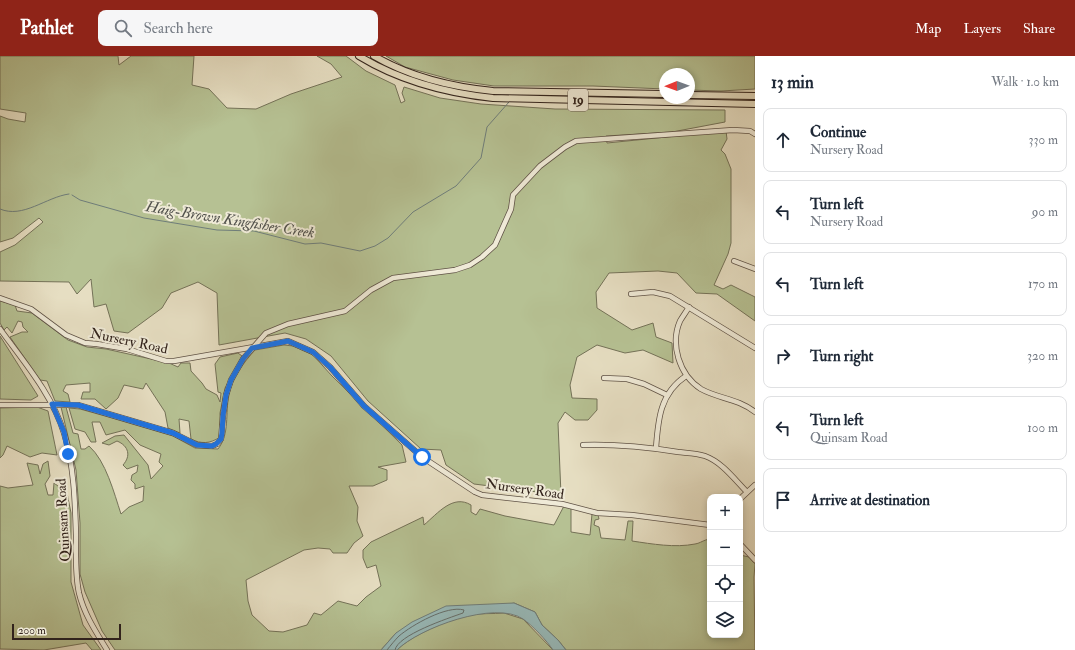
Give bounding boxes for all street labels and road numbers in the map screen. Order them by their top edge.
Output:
road number: 19 [568,89,588,111]
street label: Nursery Road [88,324,169,359]
street label: Nursery Road [485,475,565,504]
street label: Quinsam Road [52,478,74,562]

